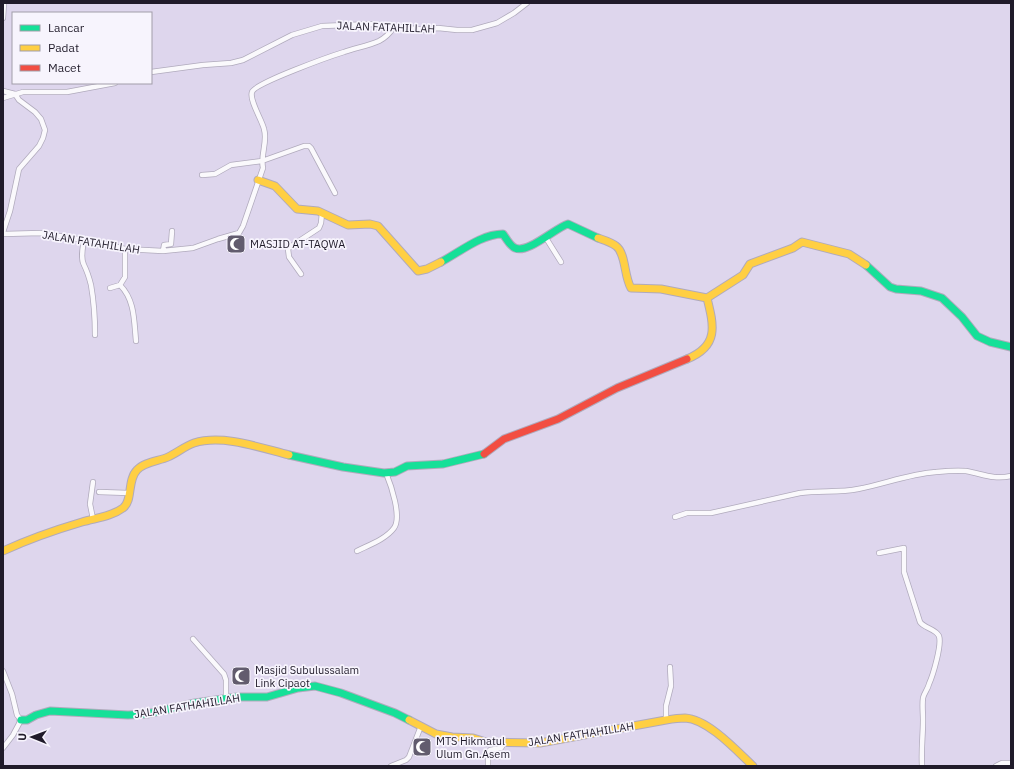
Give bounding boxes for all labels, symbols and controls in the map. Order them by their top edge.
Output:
legend [12,12,152,84]
street label: JALAN FATAHILLAH [336,18,436,36]
text: Lancar [48,20,85,35]
text: Padat [48,40,79,55]
text: Macet [48,60,81,75]
street label: JALAN FATAHILLAH [41,227,141,257]
mosque icon: MASJID AT-TAQWA [225,233,247,255]
place label: MASJID AT-TAQWA [250,237,345,251]
place label: Masjid Subulussalam Link Cipaot [255,663,359,690]
mosque icon: Masjid Subulussalam Link Cipaot [230,665,252,687]
street label: JALAN FATHAHILLAH [133,691,241,721]
north arrow [12,717,52,757]
street label: JALAN FATHAHILLAH [527,719,635,749]
text: U [15,733,29,741]
place label: MTS Hikmatul Ulum Gn.Asem [436,734,510,761]
mosque icon: MTS Hikmatul Ulum Gn.Asem [411,736,433,758]

